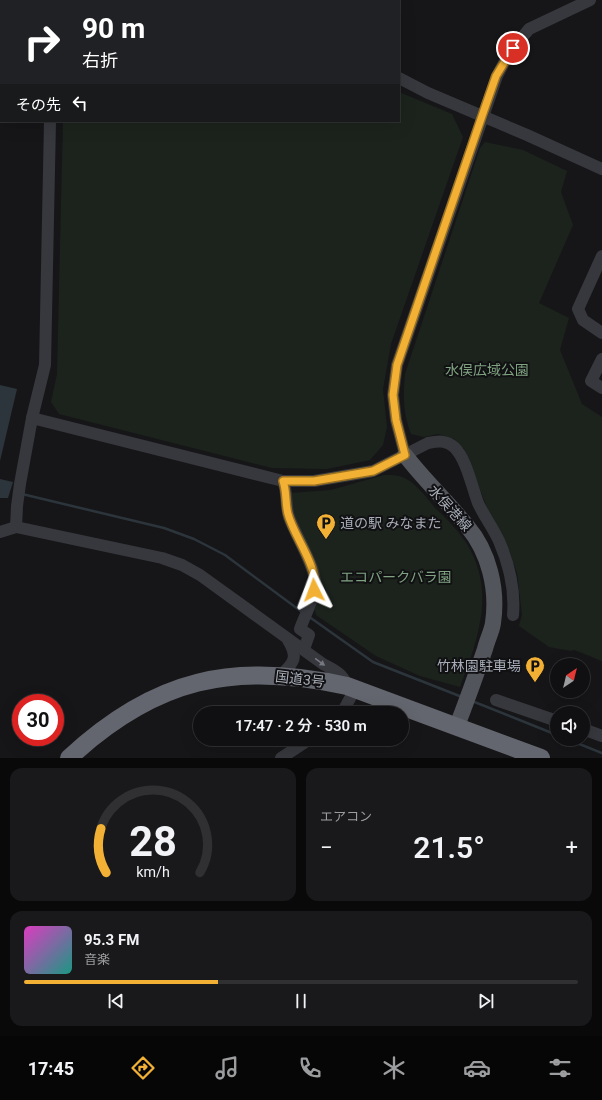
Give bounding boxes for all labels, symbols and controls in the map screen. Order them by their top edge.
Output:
text: 90 m [82,12,145,45]
icon: right [16,16,68,68]
pin [496,31,530,65]
icon: arrive [502,37,524,59]
text: 右折 [82,50,118,71]
icon: left [69,92,91,114]
text: その先 [16,96,61,114]
park label: 水俣広域公園 [445,362,529,378]
street label: 水俣港線 [425,482,475,534]
parking icon: 道の駅 みなまた [315,512,337,540]
place label: 道の駅 みなまた [340,515,441,531]
position arrow [293,569,335,611]
park label: エコパークバラ園 [340,569,452,585]
parking icon: 竹林園駐車場 [524,655,546,683]
one-way arrow [315,658,325,666]
place label: 竹林園駐車場 [437,658,521,674]
north arrow [550,658,590,698]
map controls [550,658,590,746]
street label: 国道3号 [274,668,326,690]
speed limit sign: 30 [12,694,64,746]
button: sound [550,706,590,746]
text: 17:47 · 2 分 · 530 m [235,717,367,735]
text: エアコン [320,809,372,824]
text: 28 [129,816,177,865]
text: 21.5° [413,830,485,865]
text: − [320,835,333,860]
text: + [566,835,578,860]
text: km/h [136,863,170,879]
text: 95.3 FM [84,931,139,949]
text: 音楽 [84,952,110,967]
icon: previous [105,990,127,1012]
icon: pause [290,990,312,1012]
icon: next [475,990,497,1012]
icon: directions [129,1054,157,1082]
icon: music [213,1054,241,1082]
icon: phone [296,1054,324,1082]
icon: climate [380,1054,408,1082]
icon: car [463,1054,491,1082]
icon: filters [546,1054,574,1082]
text: 17:45 [28,1058,74,1079]

